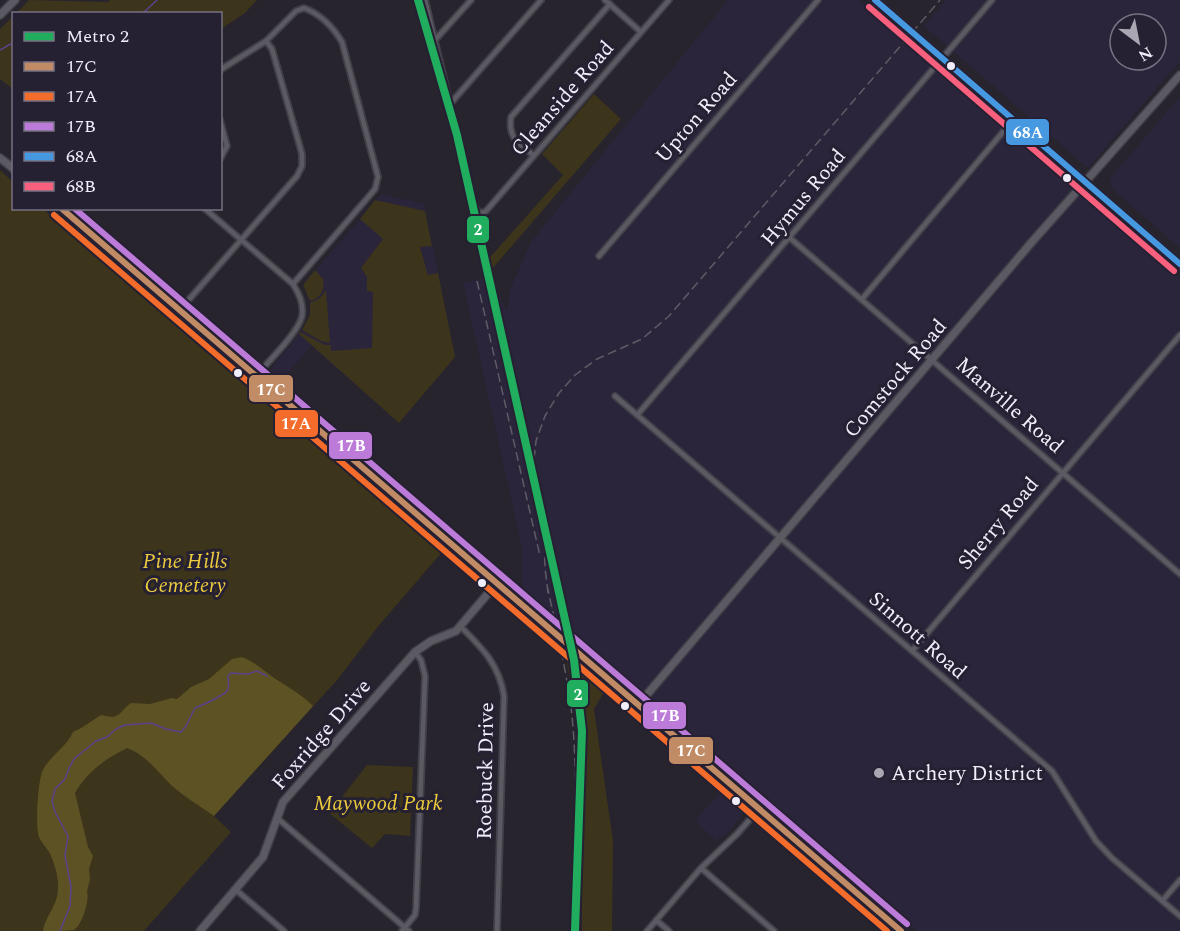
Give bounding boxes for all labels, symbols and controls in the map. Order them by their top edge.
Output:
legend [12,12,222,210]
north arrow [1108,12,1168,72]
text: Metro 2 [66,23,129,50]
street label: Cleanside Road [503,34,622,164]
text: N [1134,40,1157,68]
text: 17C [66,53,97,80]
unlabelled marker [945,60,957,72]
street label: Upton Road [648,65,746,170]
text: 17A [66,83,98,110]
text: 17B [66,113,96,140]
line badge: 68A [1005,118,1050,146]
text: 68A [1013,121,1044,145]
street label: Hymus Road [753,142,854,253]
text: 68A [66,143,98,170]
unlabelled marker [1061,172,1073,184]
text: 68B [66,173,96,200]
line badge: 2 [466,215,490,244]
text: 2 [474,218,483,242]
street label: Comstock Road [836,312,955,445]
street label: Manville Road [948,350,1070,462]
unlabelled marker [232,367,244,379]
line badge: 17C [248,374,294,403]
text: 17C [256,378,286,402]
line badge: 17A [274,409,319,438]
text: 17A [281,412,312,436]
line badge: 17B [328,431,373,460]
text: 17B [336,434,366,458]
street label: Sherry Road [950,470,1047,577]
park label: Pine Hills Cemetery [143,546,228,602]
unlabelled marker [476,577,488,589]
street label: Sinnott Road [861,584,973,688]
street label: Foxridge Drive [264,672,379,797]
line badge: 2 [566,679,589,708]
text: 2 [574,683,583,707]
unlabelled marker [619,700,631,712]
line badge: 17B [642,701,687,730]
street label: Roebuck Drive [469,702,503,840]
text: 17B [650,704,680,728]
line badge: 17C [668,736,714,765]
text: 17C [676,739,706,763]
place label: Archery District [891,758,1043,790]
marker: Archery District [872,766,886,780]
park label: Maywood Park [313,788,443,820]
unlabelled marker [730,795,742,807]

